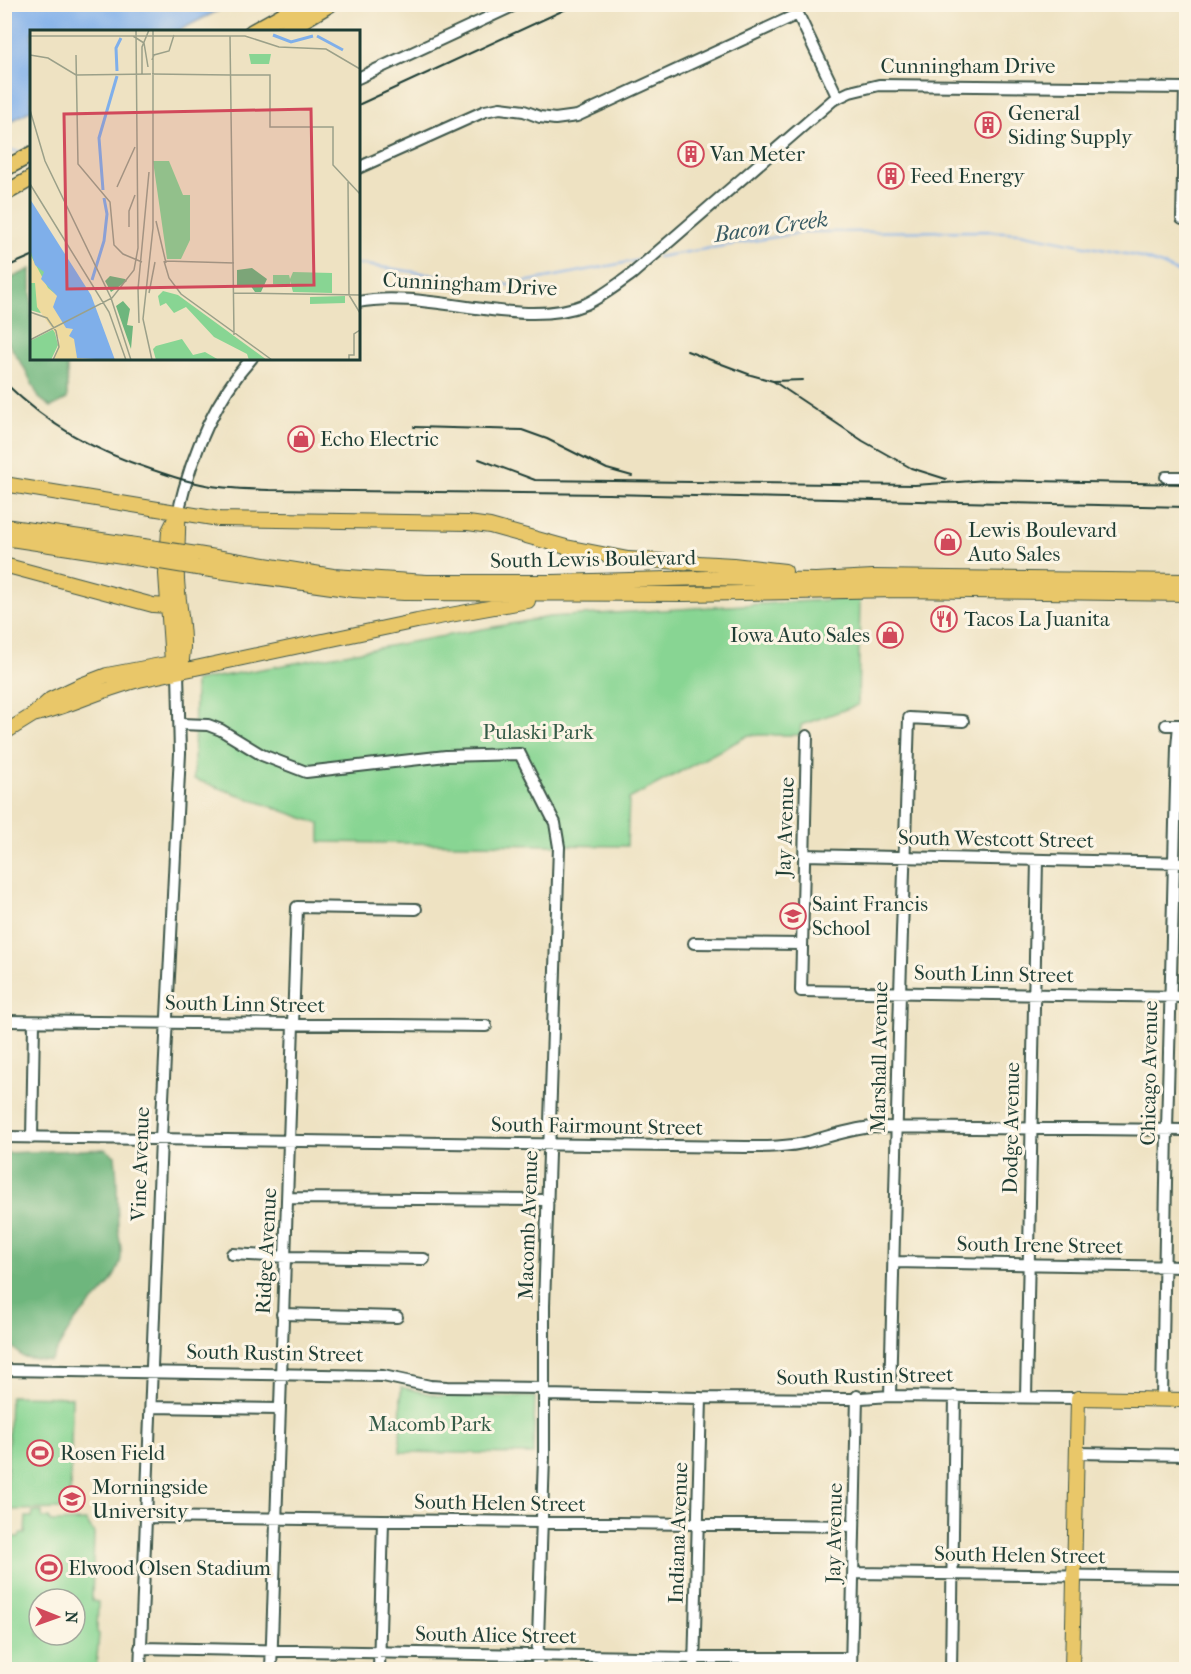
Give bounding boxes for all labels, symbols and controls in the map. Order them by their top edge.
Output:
inset map [30,30,360,360]
street label: Cunningham Drive [881,54,1055,78]
place label: General Siding Supply [1008,101,1133,149]
building icon: General Siding Supply [973,110,1003,140]
building icon: Van Meter [676,139,706,169]
place label: Van Meter [709,142,805,166]
building icon: Feed Energy [876,161,906,191]
place label: Feed Energy [910,164,1025,188]
water label: Bacon Creek [711,206,830,248]
street label: Cunningham Drive [382,267,558,301]
shop icon: Echo Electric [286,424,316,454]
place label: Echo Electric [320,427,439,451]
place label: Lewis Boulevard Auto Sales [967,518,1118,566]
shop icon: Lewis Boulevard Auto Sales [933,527,963,557]
street label: South Lewis Boulevard [490,545,697,573]
restaurant icon: Tacos La Juanita [929,604,959,634]
place label: Tacos La Juanita [964,607,1110,631]
shop icon: Iowa Auto Sales [875,620,905,650]
place label: Iowa Auto Sales [730,623,870,647]
park label: Pulaski Park [482,720,594,744]
street label: Jay Avenue [771,776,799,880]
street label: South Westcott Street [898,825,1095,853]
place label: Saint Francis School [812,892,928,940]
school or university icon: Saint Francis School [778,901,808,931]
street label: South Linn Street [914,961,1075,987]
street label: Marshall Avenue [866,981,892,1133]
street label: South Linn Street [165,991,326,1017]
street label: Chicago Avenue [1136,1000,1162,1146]
street label: Dodge Avenue [998,1062,1024,1194]
street label: Vine Avenue [126,1106,154,1223]
street label: South Fairmount Street [491,1112,704,1140]
street label: Macomb Avenue [513,1150,543,1300]
street label: Ridge Avenue [251,1187,281,1315]
street label: South Irene Street [956,1232,1124,1258]
street label: South Rustin Street [186,1339,364,1367]
street label: South Rustin Street [776,1362,954,1390]
park label: Macomb Park [368,1412,492,1436]
sports icon: Rosen Field [25,1438,55,1468]
place label: Rosen Field [60,1441,166,1465]
street label: Indiana Avenue [664,1462,692,1604]
place label: Morningside University [92,1475,208,1523]
street label: Jay Avenue [821,1483,847,1585]
school or university icon: Morningside University [57,1484,87,1514]
street label: South Helen Street [414,1490,587,1517]
street label: South Helen Street [934,1542,1107,1569]
sports icon: Elwood Olsen Stadium [34,1553,64,1583]
place label: Elwood Olsen Stadium [68,1556,272,1580]
north arrow [27,1587,87,1647]
text: N [62,1611,81,1624]
street label: South Alice Street [415,1622,578,1648]

